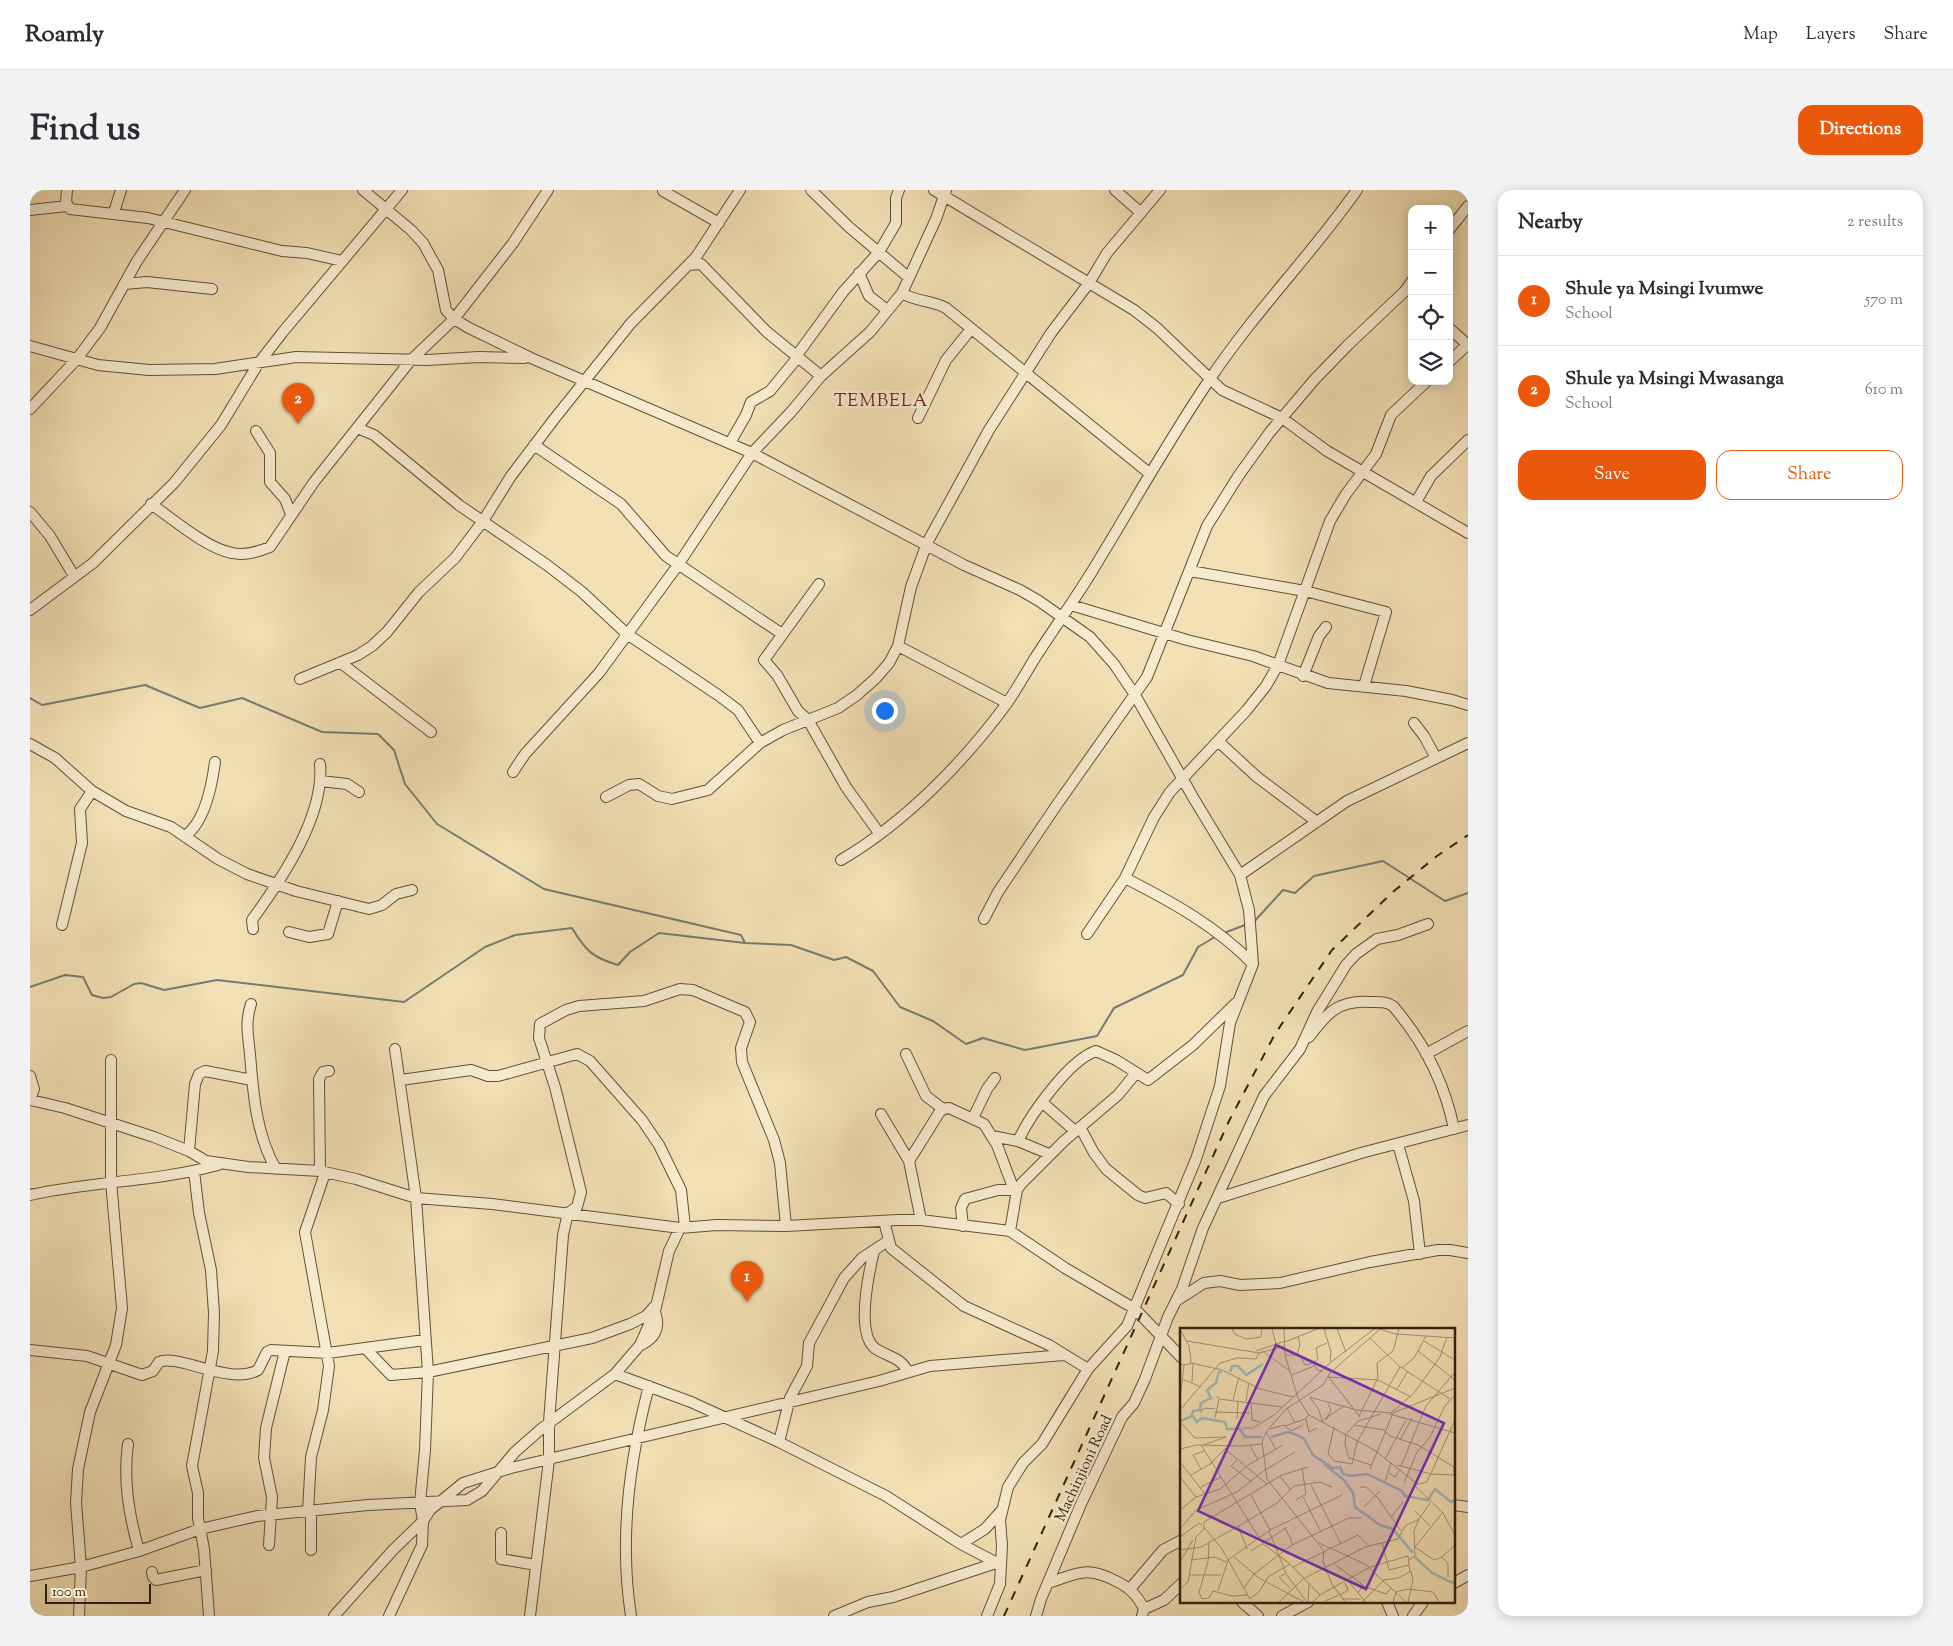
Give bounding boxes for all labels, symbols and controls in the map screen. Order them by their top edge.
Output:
text: Roamly [25,18,104,52]
text: Map [1743,22,1778,48]
text: Layers [1806,22,1856,48]
text: Share [1884,22,1928,48]
text: Find us [30,105,140,156]
button: Directions [1798,105,1923,155]
map controls [1408,205,1453,385]
button: + [1408,205,1453,250]
text: Nearby [1518,208,1583,238]
text: 2 results [1847,211,1903,234]
button: − [1408,250,1453,295]
text: Shule ya Msingi Ivumwe [1565,276,1763,303]
text: 1 [1531,289,1537,312]
text: 570 m [1865,289,1903,312]
button: locate [1408,295,1453,340]
text: School [1565,303,1613,326]
button: layers [1408,340,1453,385]
text: Shule ya Msingi Mwasanga [1565,366,1784,393]
text: 2 [1530,379,1538,402]
text: 610 m [1865,379,1903,402]
pin: 2 [282,383,314,424]
district label: TEMBELA [834,389,928,415]
text: School [1565,393,1613,416]
button: Save [1518,450,1706,500]
button: Share [1716,450,1903,500]
your location [872,698,898,724]
pin: 1 [731,1261,763,1302]
inset map [1180,1328,1456,1604]
street label: Machinjioni Road [1050,1411,1118,1525]
scale bar [45,1581,151,1604]
text: 100 m [52,1583,86,1603]

